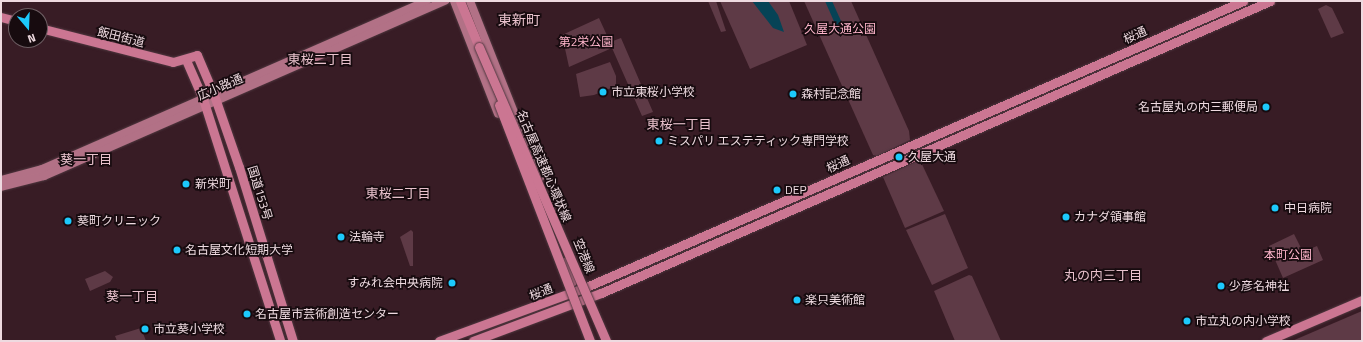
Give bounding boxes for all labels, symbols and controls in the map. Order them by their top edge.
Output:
north arrow [8,8,48,48]
district label: 東新町 [498,12,540,28]
park label: 久屋大通公園 [804,22,876,36]
street label: 飯田街道 [96,24,146,50]
street label: 桜通 [1121,24,1149,46]
text: N [25,30,38,47]
park label: 第2栄公園 [559,35,613,49]
district label: 東桜二丁目 [288,51,352,67]
street label: 広小路通 [195,71,245,103]
place label: 市立東桜小学校 [611,85,695,99]
marker: 市立東桜小学校 [598,87,608,97]
place label: 森村記念館 [801,87,861,101]
marker: 森村記念館 [788,89,798,99]
place label: 名古屋丸の内三郵便局 [1138,100,1258,114]
marker: 名古屋丸の内三郵便局 [1261,102,1271,112]
street label: 名古屋高速都心環状線 [514,108,574,224]
district label: 東桜一丁目 [647,116,711,132]
place label: ミスパリ エステティック専門学校 [667,134,850,148]
marker: ミスパリ エステティック専門学校 [654,136,664,146]
place label: 久屋大通 [908,150,956,164]
district label: 葵一丁目 [60,151,112,167]
marker: 久屋大通 [893,151,905,163]
street label: 桜通 [824,153,852,175]
street label: 国道153号 [245,164,275,222]
place label: 新栄町 [195,177,231,191]
marker: 新栄町 [180,178,192,190]
place label: DEP [785,183,806,197]
district label: 東桜二丁目 [366,185,430,201]
marker: DEP [772,185,782,195]
place label: 中日病院 [1284,201,1332,215]
marker: 中日病院 [1269,202,1281,214]
place label: カナダ領事館 [1074,210,1146,224]
marker: カナダ領事館 [1061,212,1071,222]
place label: 葵町クリニック [77,214,161,228]
marker: 葵町クリニック [62,215,74,227]
place label: 法輪寺 [349,230,385,244]
marker: 法輪寺 [336,232,346,242]
street label: 空港線 [571,237,597,275]
place label: 名古屋文化短期大学 [185,243,293,257]
marker: 名古屋文化短期大学 [172,245,182,255]
park label: 本町公園 [1264,248,1312,262]
district label: 丸の内三丁目 [1064,267,1142,283]
place label: すみれ会中央病院 [347,276,443,290]
marker: すみれ会中央病院 [446,277,458,289]
place label: 少彦名神社 [1229,279,1289,293]
street label: 桜通 [527,281,555,303]
marker: 少彦名神社 [1216,281,1226,291]
district label: 葵一丁目 [106,288,158,304]
place label: 楽只美術館 [805,293,865,307]
marker: 楽只美術館 [792,295,802,305]
place label: 名古屋市芸術創造センター [255,307,399,321]
marker: 名古屋市芸術創造センター [242,309,252,319]
place label: 市立丸の内小学校 [1195,314,1291,328]
marker: 市立丸の内小学校 [1182,316,1192,326]
place label: 市立葵小学校 [153,322,225,336]
marker: 市立葵小学校 [140,324,150,334]

